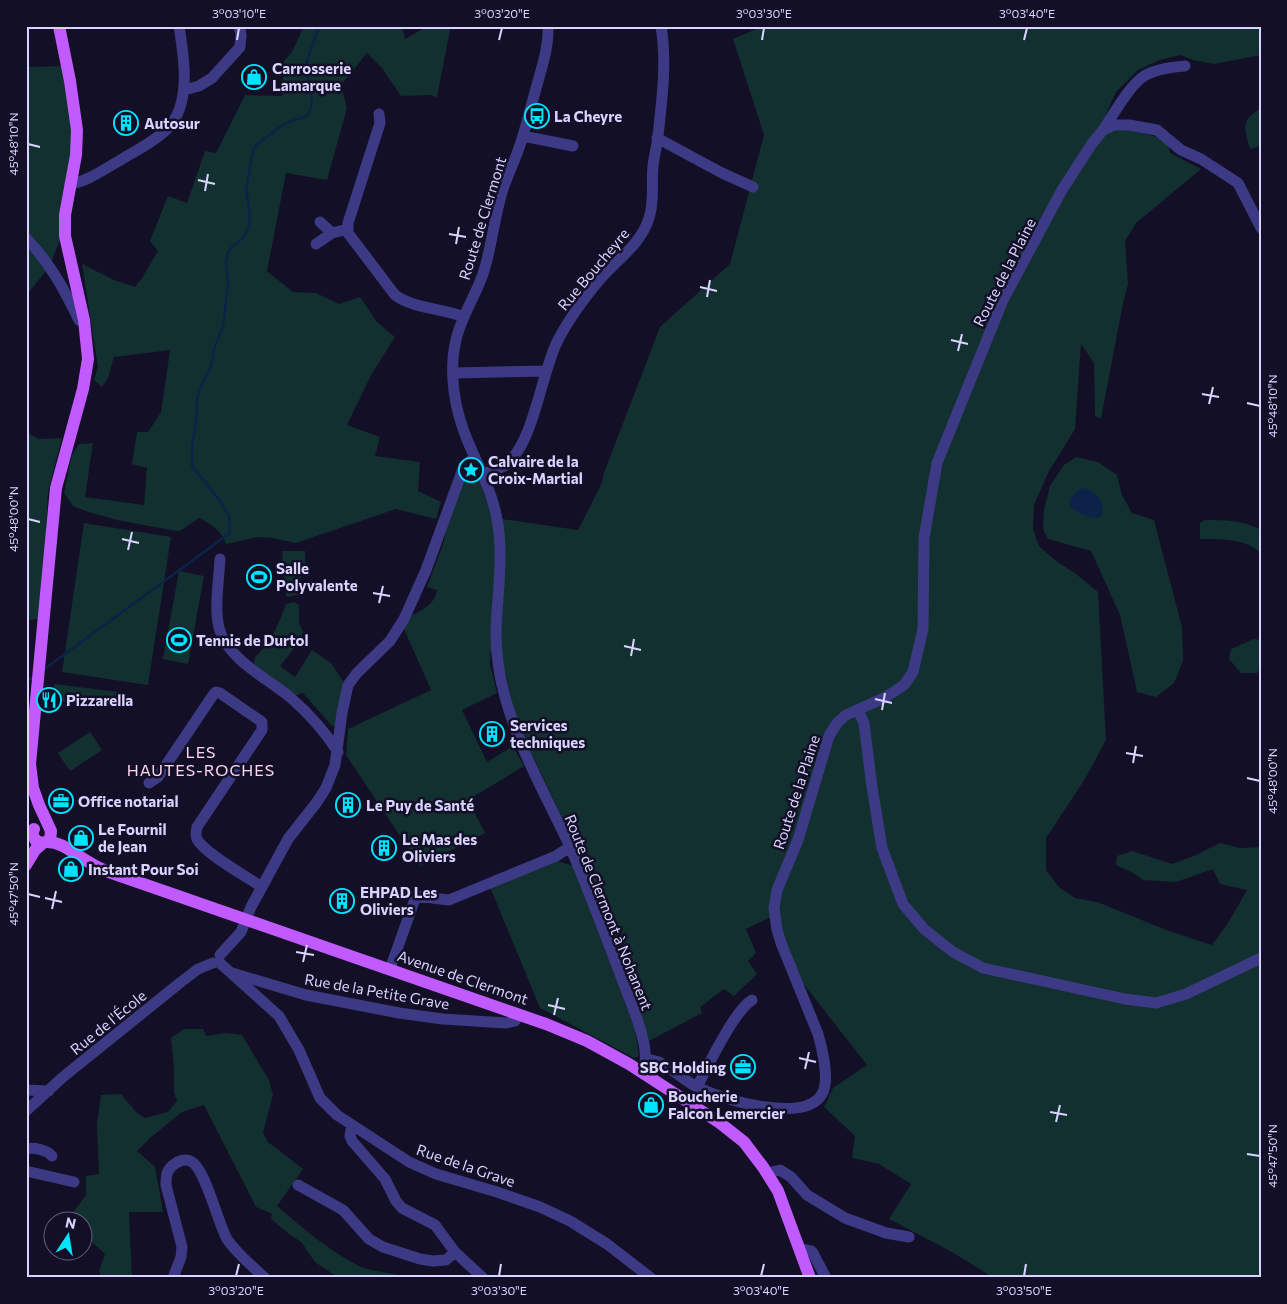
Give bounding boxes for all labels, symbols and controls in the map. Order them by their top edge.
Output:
text: 3°03'10"E [212,6,266,20]
text: 3°03'20"E [474,6,530,20]
text: 3°03'30"E [736,6,792,20]
text: 3°03'40"E [999,6,1055,20]
place label: Carrosserie Lamarque [272,59,351,94]
shop icon: Carrosserie Lamarque [241,64,267,90]
bus stop icon: La Cheyre [524,103,550,129]
place label: La Cheyre [554,107,622,125]
building icon: Autosur [113,110,139,136]
text: 45°48'10"N [6,112,20,176]
place label: Autosur [144,114,200,132]
street label: Route de Clermont [455,154,509,282]
street label: Route de la Plaine [969,215,1039,329]
street label: Rue Boucheyre [554,224,633,314]
text: 45°48'10"N [1265,374,1279,438]
place label: Calvaire de la Croix-Martial [488,452,583,487]
place icon: Calvaire de la Croix-Martial [458,457,484,483]
text: 45°48'00"N [6,486,20,552]
place label: Salle Polyvalente [276,559,358,594]
sports icon: Salle Polyvalente [246,564,272,590]
sports icon: Tennis de Durtol [166,627,192,653]
place label: Tennis de Durtol [196,631,308,649]
restaurant icon: Pizzarella [36,687,62,713]
place label: Pizzarella [66,691,133,709]
place label: Services techniques [510,716,585,751]
building icon: Services techniques [479,721,505,747]
street label: Route de la Plaine [769,732,823,851]
district label: LES HAUTES-ROCHES [127,742,275,779]
text: 45°48'00"N [1265,748,1279,814]
office icon: Office notarial [48,788,74,814]
place label: Office notarial [78,792,179,810]
building icon: Le Puy de Santé [335,792,361,818]
place label: Le Puy de Santé [366,796,474,814]
street label: Route de Clermont à Nohanent [561,812,657,1012]
place label: Le Fournil de Jean [98,820,167,855]
shop icon: Le Fournil de Jean [68,825,94,851]
place label: Le Mas des Oliviers [402,830,477,865]
building icon: Le Mas des Oliviers [371,835,397,861]
shop icon: Instant Pour Soi [58,856,84,882]
place label: Instant Pour Soi [88,860,199,878]
text: 45°47'50"N [6,862,20,926]
place label: EHPAD Les Oliviers [360,883,437,918]
building icon: EHPAD Les Oliviers [329,888,355,914]
street label: Avenue de Clermont [395,946,531,1008]
street label: Rue de la Petite Grave [303,969,451,1013]
street label: Rue de l'École [66,985,150,1058]
office icon: SBC Holding [730,1054,756,1080]
place label: SBC Holding [640,1058,726,1076]
place label: Boucherie Falcon Lemercier [668,1087,785,1122]
shop icon: Boucherie Falcon Lemercier [638,1092,664,1118]
text: 45°47'50"N [1265,1124,1279,1188]
street label: Rue de la Grave [414,1140,518,1190]
north arrow [42,1212,92,1262]
text: N [64,1213,78,1232]
text: 3°03'20"E [208,1283,264,1297]
text: 3°03'30"E [471,1283,527,1297]
text: 3°03'40"E [733,1283,789,1297]
text: 3°03'50"E [996,1283,1052,1297]

